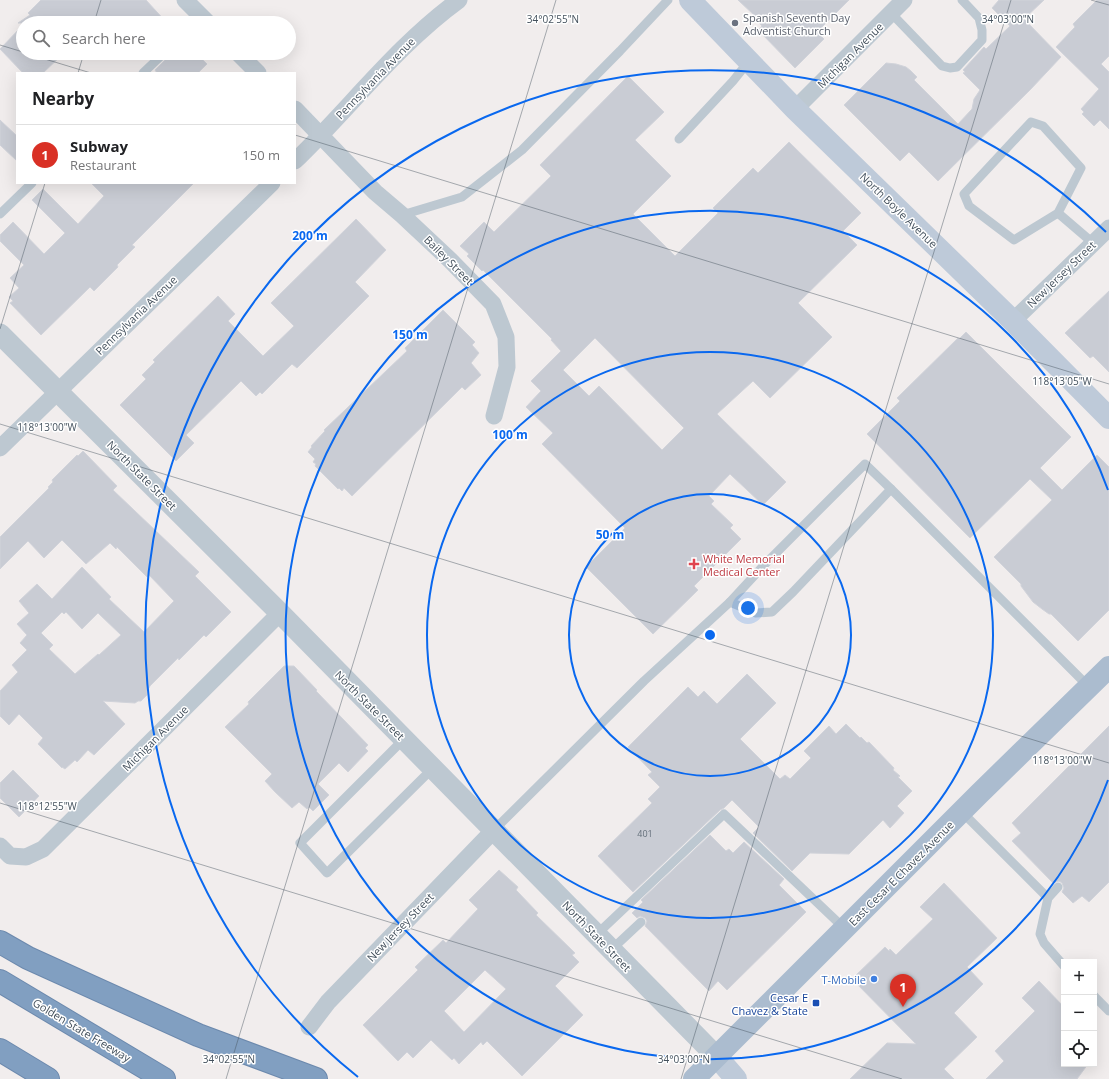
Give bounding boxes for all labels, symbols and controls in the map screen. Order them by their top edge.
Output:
place label: Spanish Seventh Day Adventist Church [743,10,850,38]
text: 34°02'55"N [527,12,579,26]
text: 34°03'00"N [982,12,1034,26]
search box [16,16,296,60]
marker: Spanish Seventh Day Adventist Church [730,18,740,28]
street label: Michigan Avenue [814,19,886,91]
icon: search [30,27,52,49]
text: Search here [62,28,146,48]
street label: Pennsylvania Avenue [332,34,418,122]
text: Nearby [32,87,94,110]
text: Subway [70,136,128,156]
text: 1 [41,146,49,164]
text: 150 m [242,146,280,164]
text: Restaurant [70,156,137,174]
street label: North Boyle Avenue [857,169,941,251]
text: 200 m [292,227,328,244]
street label: Bailey Street [421,232,477,288]
street label: New Jersey Street [1023,237,1099,311]
street label: Pennsylvania Avenue [92,272,180,358]
text: 150 m [392,326,428,343]
text: 118°13'05"W [1032,374,1093,388]
text: 118°13'00"W [17,420,78,434]
text: 100 m [492,426,528,443]
street label: North State Street [104,437,180,513]
text: 50 m [596,526,624,543]
place label: White Memorial Medical Center [703,551,785,579]
marker: White Memorial Medical Center [688,558,700,570]
your location [738,598,758,618]
centre of rings [703,628,717,642]
street label: North State Street [332,667,408,743]
street label: Michigan Avenue [119,702,191,774]
text: 118°13'00"W [1032,753,1093,767]
text: 118°12'55"W [17,799,78,813]
street label: East Cesar E Chavez Avenue [845,817,957,929]
house number: 401 [637,827,653,840]
street label: New Jersey Street [363,889,437,965]
street label: North State Street [559,897,635,975]
map controls [1061,959,1097,1067]
button: + [1061,959,1097,995]
place label: T-Mobile [821,972,866,987]
marker: T-Mobile [869,974,879,984]
pin: 1 [890,974,916,1007]
place label: Cesar E Chavez & State [731,990,808,1018]
street label: Golden State Freeway [30,995,134,1065]
button: − [1061,995,1097,1031]
marker: Cesar E Chavez & State [811,998,821,1008]
button: locate [1061,1031,1097,1067]
text: 34°02'55"N [203,1052,255,1066]
text: 34°03'00"N [658,1052,710,1066]

